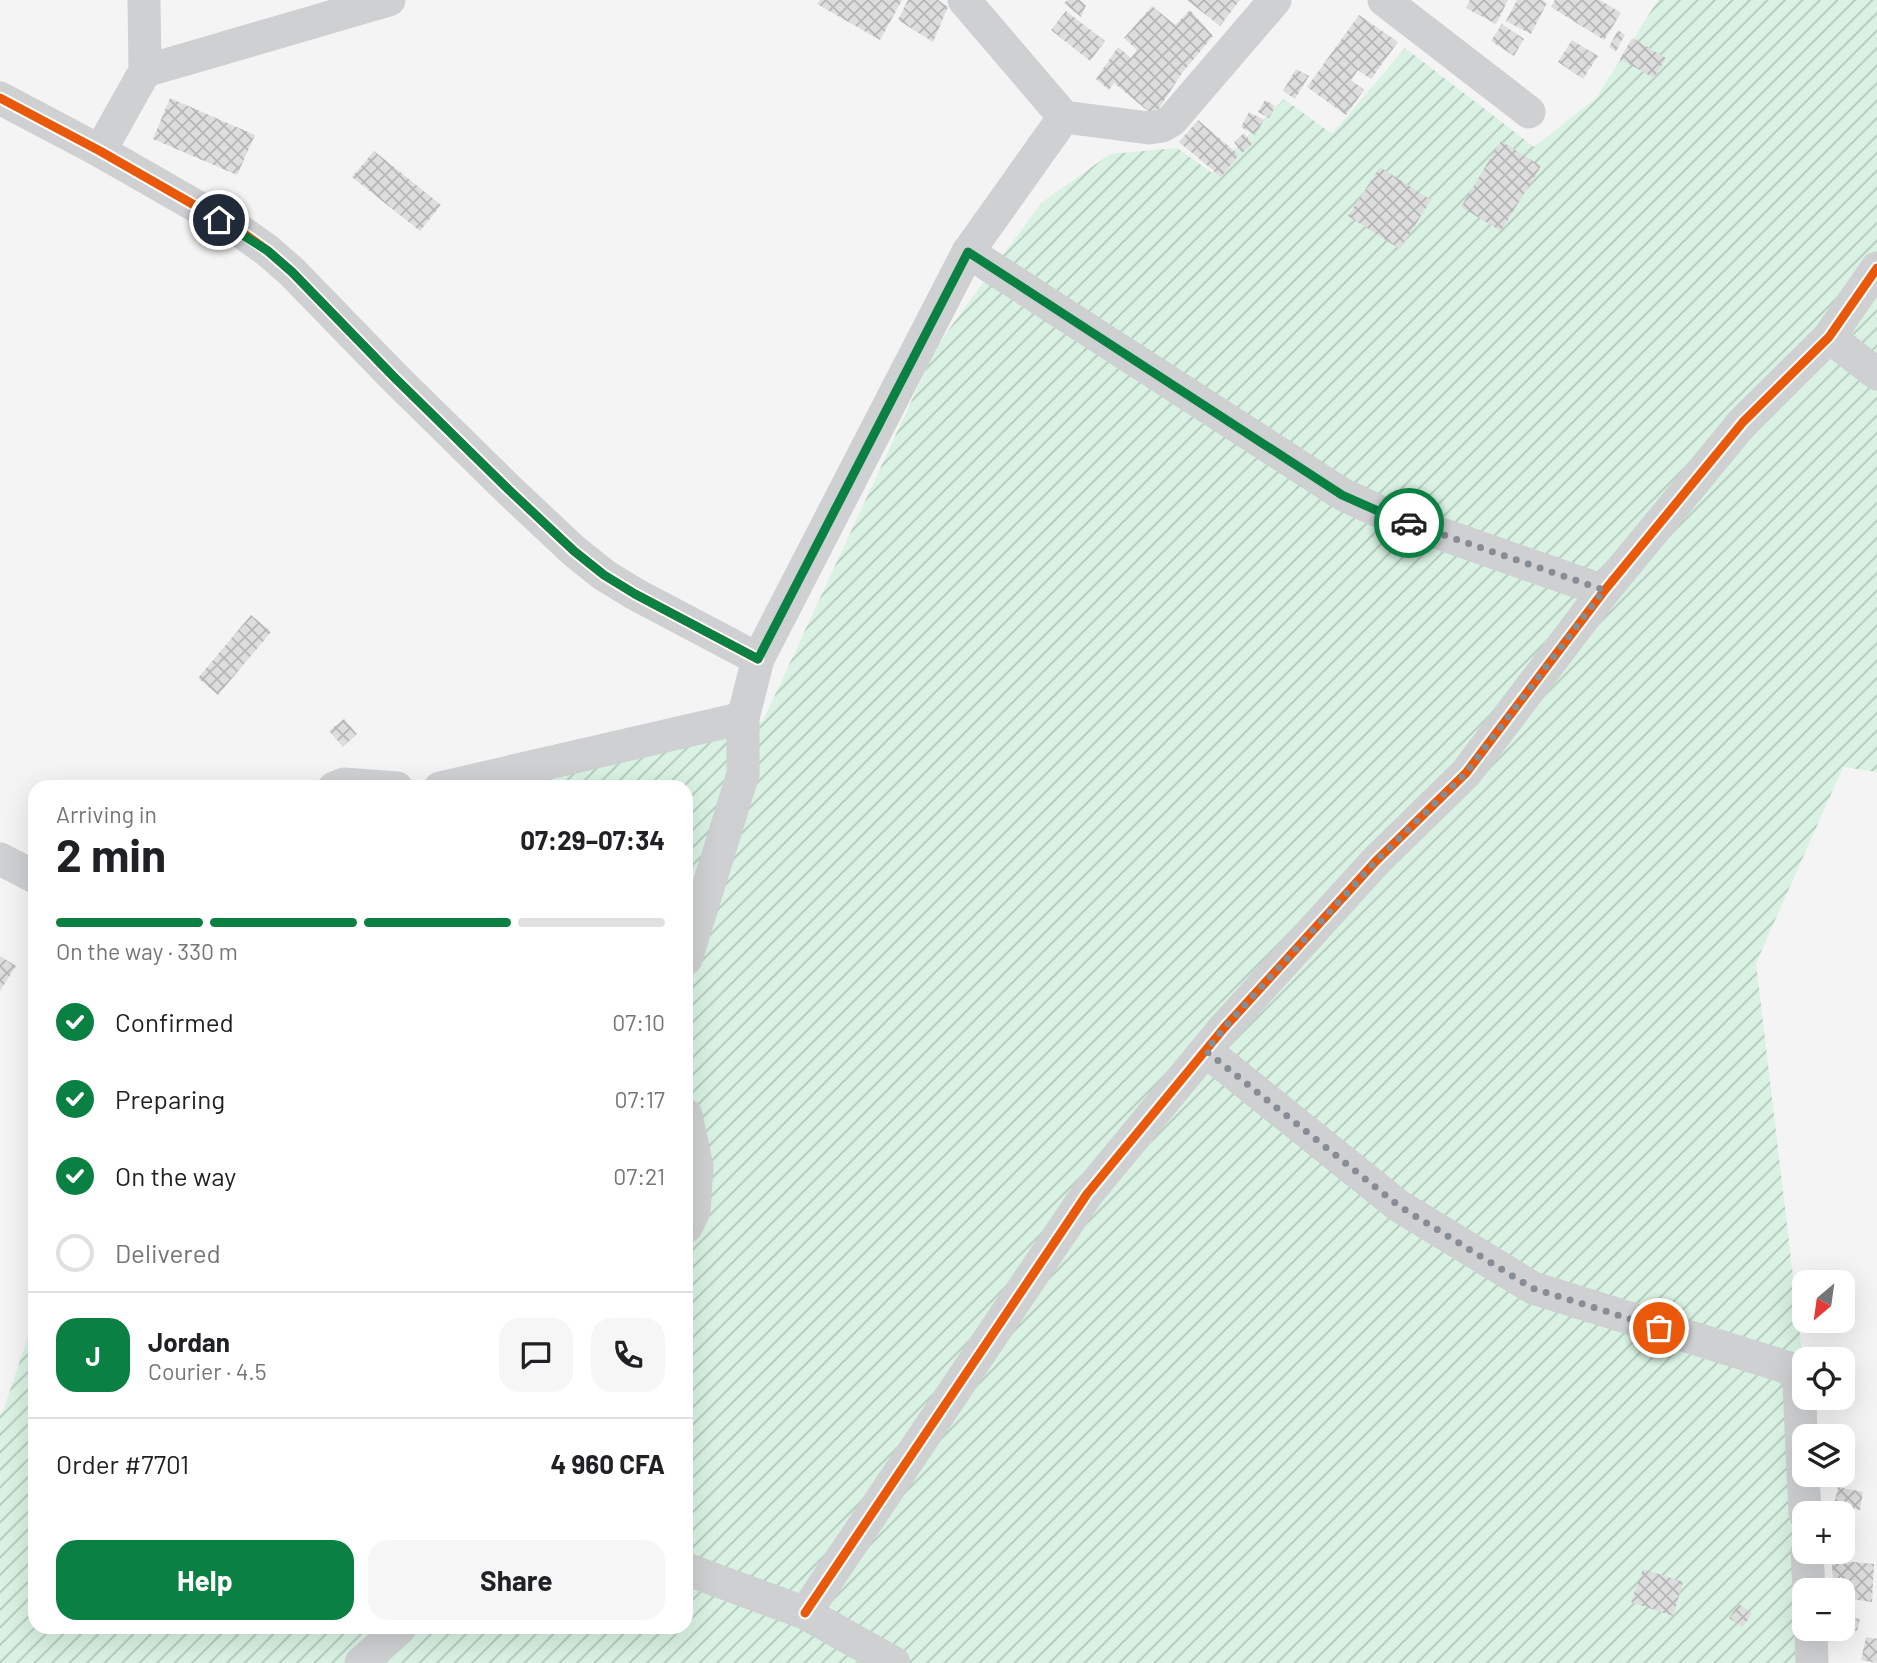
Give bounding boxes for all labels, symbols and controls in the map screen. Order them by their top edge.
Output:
pin [189,190,249,250]
icon: home [200,201,238,239]
courier [1374,488,1444,558]
icon: car [1390,504,1428,542]
text: Arriving in [56,800,157,828]
text: 07:29–07:34 [520,824,665,855]
text: 2 min [56,826,166,881]
text: On the way · 330 m [56,937,238,965]
icon: check [56,1003,94,1041]
text: Confirmed [115,1006,234,1037]
text: 07:10 [612,1008,665,1036]
icon: check [56,1080,94,1118]
text: Preparing [115,1083,225,1114]
text: 07:17 [614,1085,665,1113]
icon: check [56,1157,94,1195]
text: On the way [115,1160,236,1191]
text: 07:21 [613,1162,665,1190]
text: Delivered [115,1237,221,1268]
north arrow [1792,1270,1855,1334]
map controls [1792,1270,1855,1641]
pin [1629,1298,1689,1358]
icon: bag [1640,1309,1678,1347]
button: chat [499,1318,573,1392]
button: phone [591,1318,665,1392]
text: Jordan [148,1326,230,1357]
text: J [85,1340,101,1371]
button: locate [1792,1347,1855,1410]
text: Courier · 4.5 [148,1357,267,1385]
button: layers [1792,1424,1855,1487]
text: Order #7701 [56,1448,189,1479]
text: 4 960 CFA [550,1448,665,1479]
button: + [1792,1501,1855,1564]
button: Help [56,1540,354,1620]
button: Share [368,1540,665,1620]
button: − [1792,1578,1855,1641]

